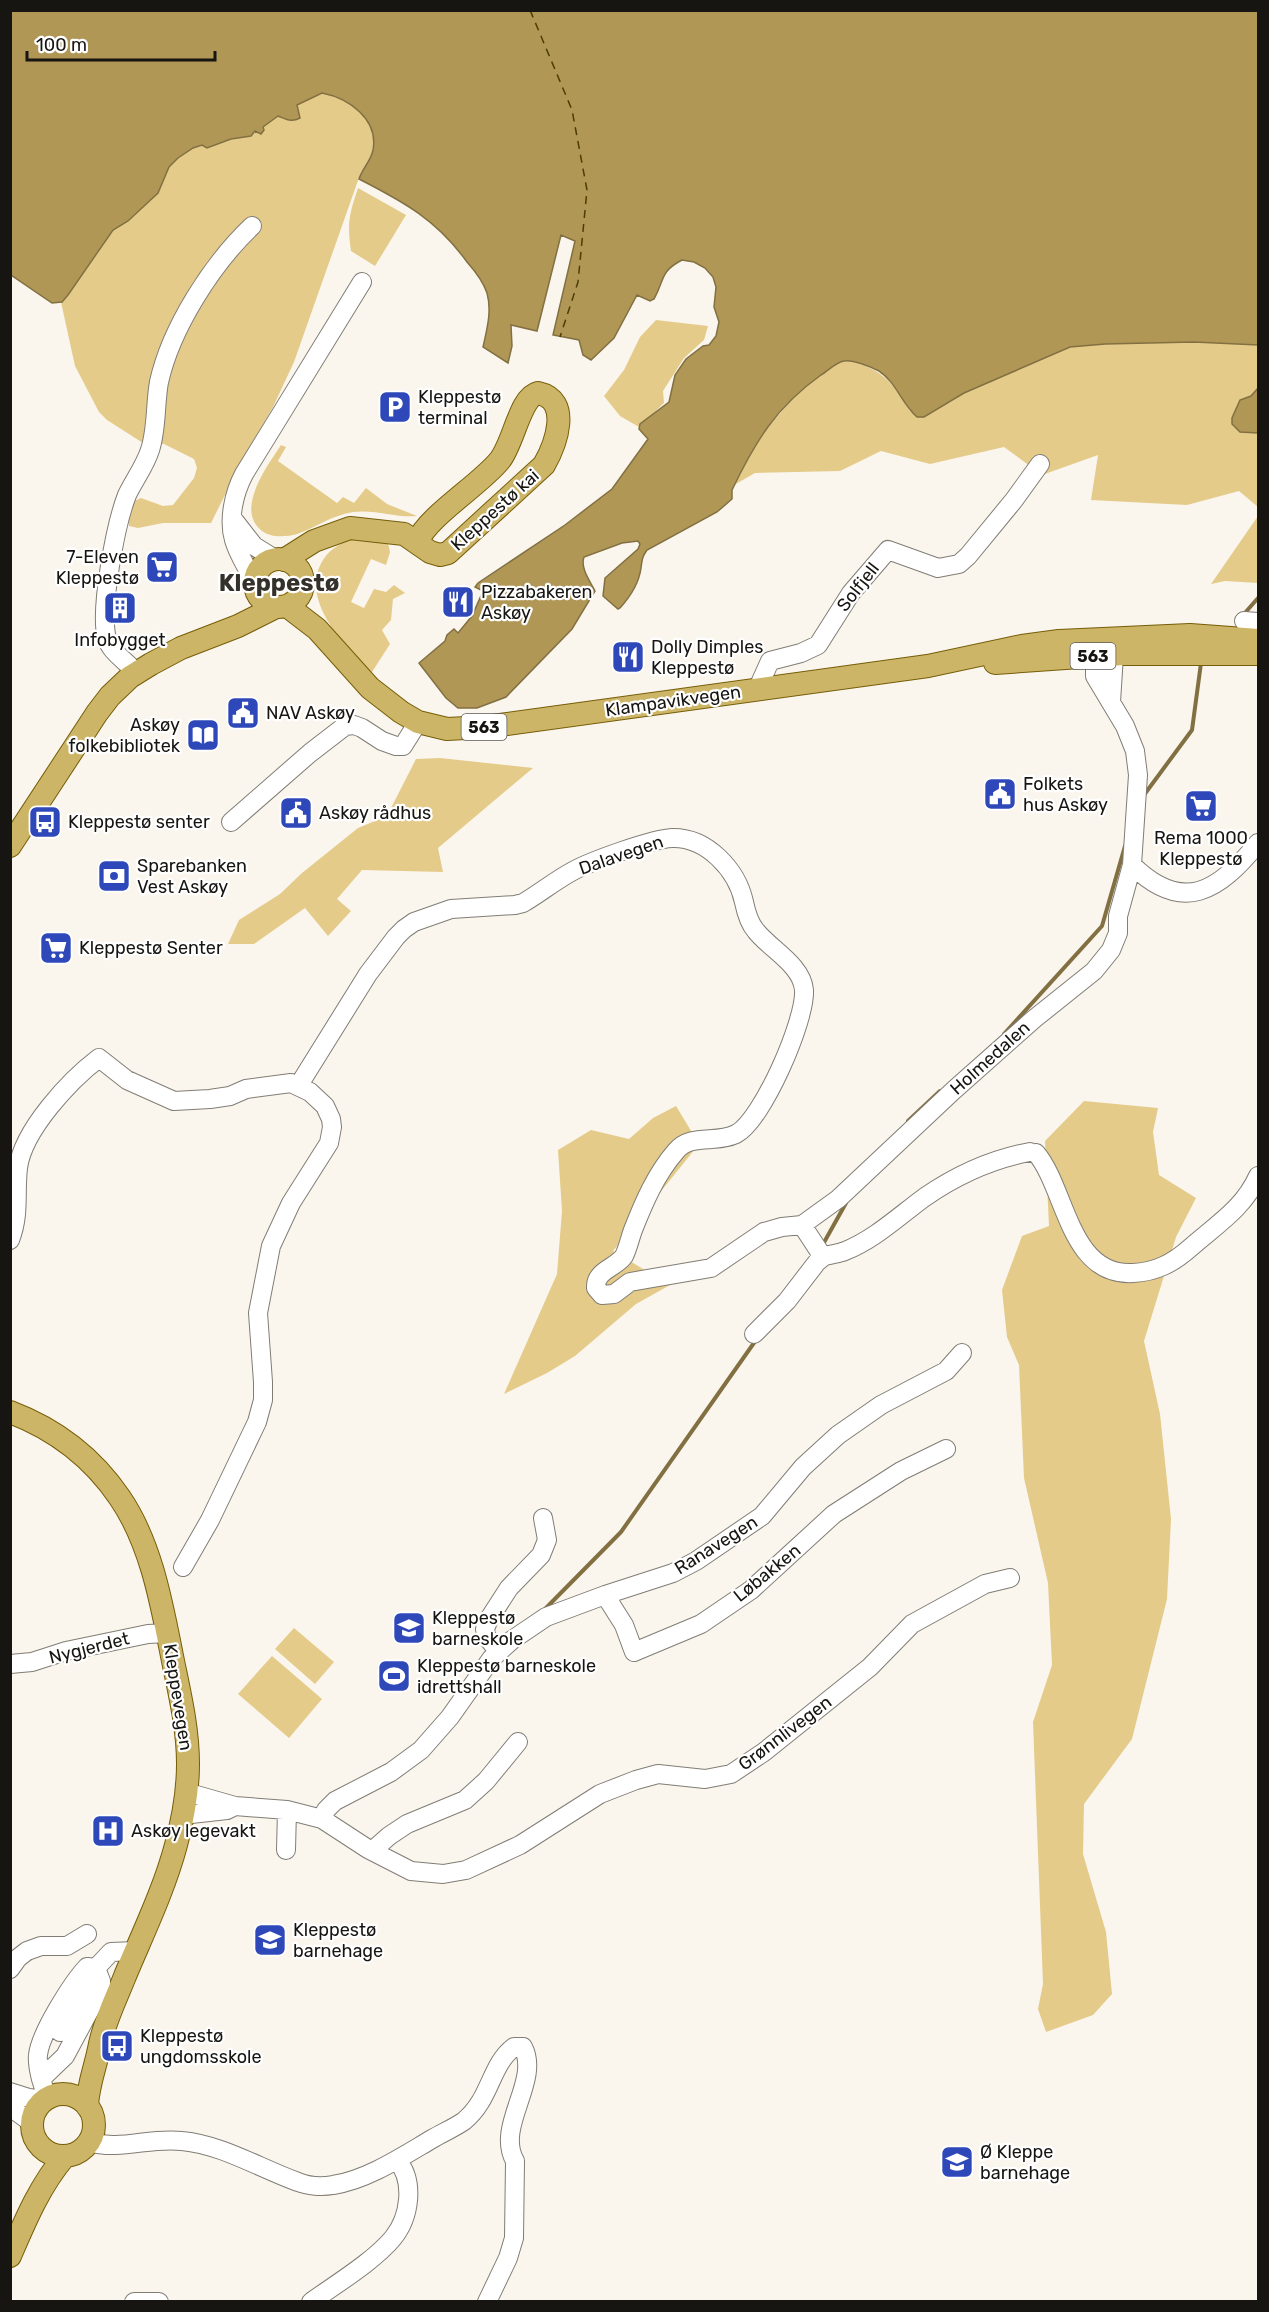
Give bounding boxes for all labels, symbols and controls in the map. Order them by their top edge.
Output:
scale bar [27,24,214,62]
text: 100 m [36,34,87,56]
place label: Kleppestø terminal [418,386,501,429]
parking icon: Kleppestø terminal [377,389,413,425]
street label: Kleppestø kai [446,465,544,555]
place label: 7-Eleven Kleppestø [56,546,139,589]
supermarket icon: 7-Eleven Kleppestø [144,549,180,585]
street label: Solfjell [832,558,884,616]
district label: Kleppestø [219,569,339,597]
place label: Pizzabakeren Askøy [481,581,592,624]
restaurant icon: Pizzabakeren Askøy [440,584,476,620]
building icon: Infobygget [102,590,138,626]
place label: Infobygget [74,629,166,651]
place label: Dolly Dimples Kleppestø [651,636,763,679]
restaurant icon: Dolly Dimples Kleppestø [610,639,646,675]
road number: 563 [1070,643,1116,669]
street label: Klampavikvegen [604,681,742,721]
public building icon: NAV Askøy [225,695,261,731]
place label: NAV Askøy [266,702,355,724]
place label: Askøy folkebibliotek [68,714,181,757]
road number: 563 [462,714,506,740]
library icon: Askøy folkebibliotek [185,717,221,753]
place label: Folkets hus Askøy [1023,773,1108,816]
public building icon: Folkets hus Askøy [982,776,1018,812]
supermarket icon: Rema 1000 Kleppestø [1183,788,1219,824]
public building icon: Askøy rådhus [278,795,314,831]
place label: Askøy rådhus [319,802,431,824]
bus stop icon: Kleppestø senter [27,804,63,840]
place label: Kleppestø senter [68,811,210,833]
place label: Rema 1000 Kleppestø [1154,827,1248,870]
street label: Dalavegen [576,830,666,880]
place label: Sparebanken Vest Askøy [137,855,247,898]
bank icon: Sparebanken Vest Askøy [96,858,132,894]
supermarket icon: Kleppestø Senter [38,930,74,966]
place label: Kleppestø Senter [79,937,223,959]
street label: Holmedalen [946,1016,1034,1100]
street label: Ranavegen [670,1511,762,1579]
street label: Løbakken [729,1539,805,1607]
place label: Kleppestø barneskole [432,1607,523,1650]
school or university icon: Kleppestø barneskole [391,1610,427,1646]
street label: Nygjerdet [47,1627,131,1669]
street label: Kleppevegen [159,1642,197,1752]
place label: Kleppestø barneskole idrettshall [417,1655,596,1698]
sports icon: Kleppestø barneskole idrettshall [376,1658,412,1694]
street label: Grønnlivegen [734,1691,836,1775]
hospital icon: Askøy legevakt [90,1813,126,1849]
place label: Askøy legevakt [131,1820,256,1842]
place label: Kleppestø barnehage [293,1919,383,1962]
school or university icon: Kleppestø barnehage [252,1922,288,1958]
place label: Kleppestø ungdomsskole [140,2025,262,2068]
bus stop icon: Kleppestø ungdomsskole [99,2028,135,2064]
place label: Ø Kleppe barnehage [980,2141,1070,2184]
school or university icon: Ø Kleppe barnehage [939,2144,975,2180]

